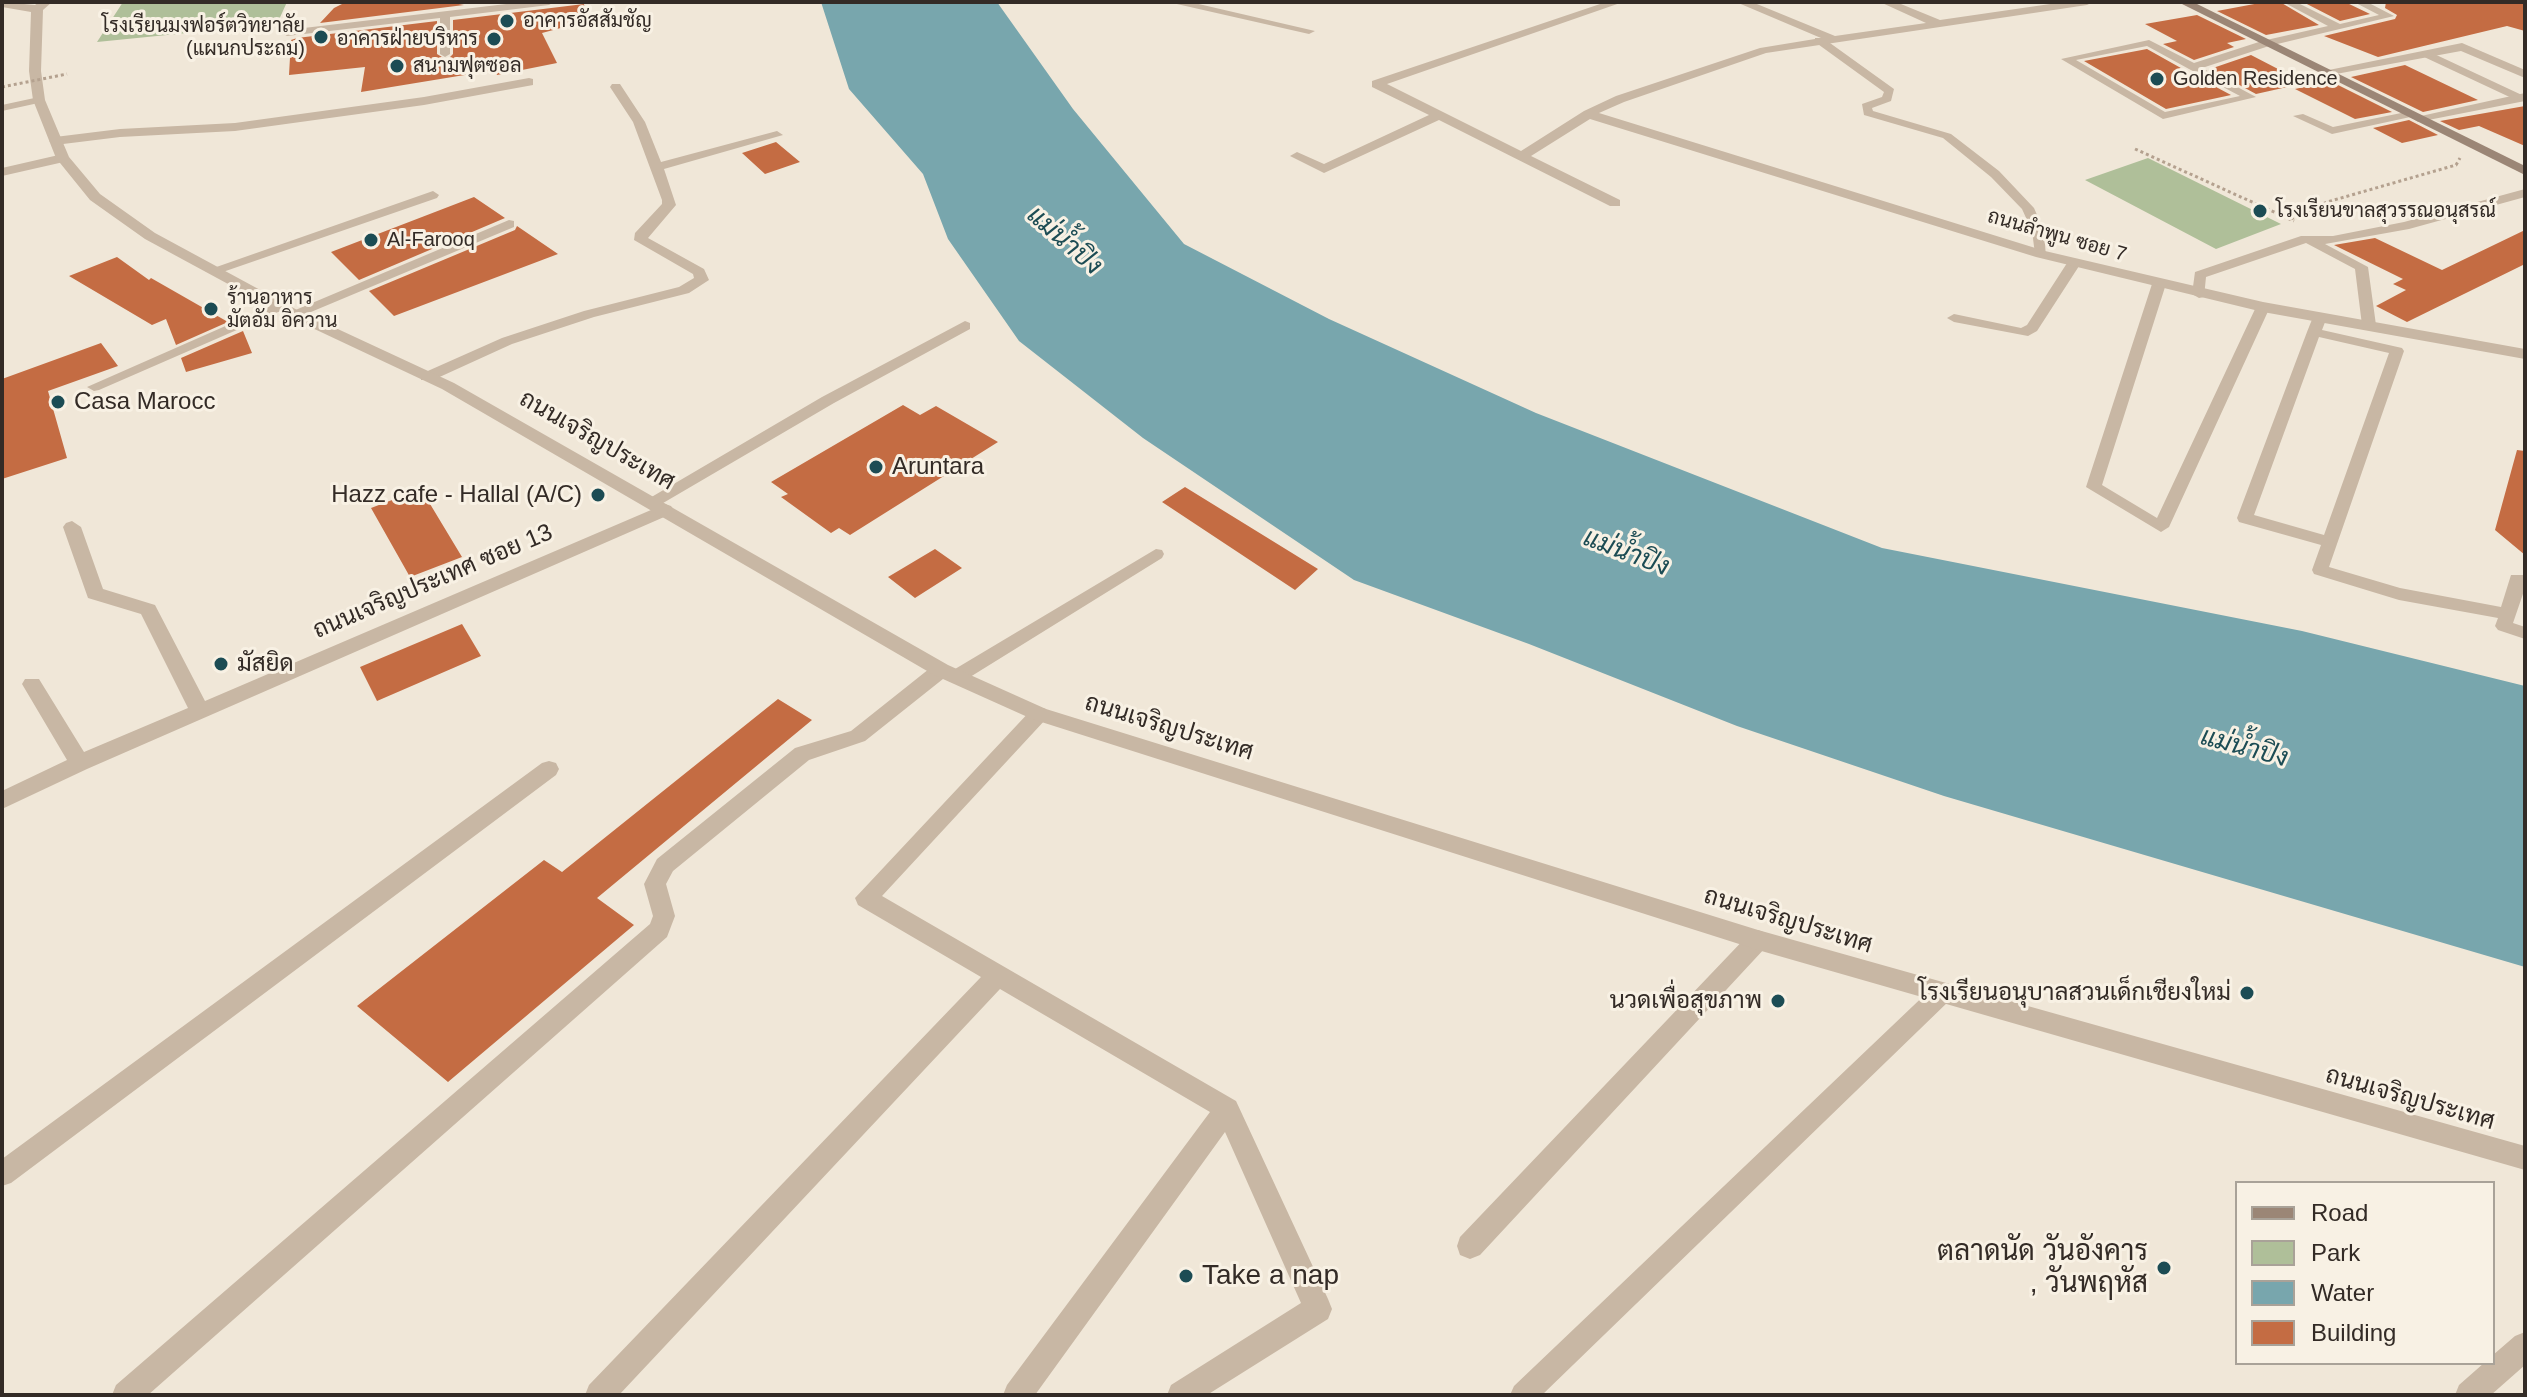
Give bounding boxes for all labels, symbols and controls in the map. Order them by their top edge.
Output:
place label: อาคารอัสสัมชัญ [523,9,652,33]
marker: อาคารอัสสัมชัญ [498,12,516,30]
place label: โรงเรียนมงฟอร์ตวิทยาลัย (แผนกประถม) [102,14,305,61]
place label: อาคารฝ่ายบริหาร [337,27,478,51]
marker: โรงเรียนมงฟอร์ตวิทยาลัย (แผนกประถม) [312,28,330,46]
marker: อาคารฝ่ายบริหาร [485,30,503,48]
place label: สนามฟุตซอล [413,54,522,78]
marker: สนามฟุตซอล [388,57,406,75]
place label: Golden Residence [2173,67,2338,91]
marker: Golden Residence [2148,70,2166,88]
place label: โรงเรียนขาลสุวรรณอนุสรณ์ [2276,199,2496,223]
water label: แม่น้ำปิง [1020,200,1108,282]
marker: โรงเรียนขาลสุวรรณอนุสรณ์ [2251,202,2269,220]
street label: ถนนลำพูน ซอย 7 [1985,205,2129,267]
place label: Al-Farooq [387,228,475,252]
marker: Al-Farooq [362,231,380,249]
place label: ร้านอาหาร มัตอัม อิควาน [227,286,337,333]
marker: ร้านอาหาร มัตอัม อิควาน [202,300,220,318]
street label: ถนนเจริญประเทศ [514,385,680,497]
place label: Casa Marocc [74,388,215,416]
marker: Casa Marocc [49,393,67,411]
place label: Aruntara [892,453,984,481]
marker: Aruntara [867,458,885,476]
place label: Hazz cafe - Hallal (A/C) [331,481,582,509]
marker: Hazz cafe - Hallal (A/C) [589,486,607,504]
street label: ถนนเจริญประเทศ ซอย 13 [309,518,557,646]
water label: แม่น้ำปิง [1579,522,1673,584]
place label: มัสยิด [237,650,294,678]
marker: มัสยิด [212,655,230,673]
street label: ถนนเจริญประเทศ [1081,689,1257,767]
water label: แม่น้ำปิง [2197,721,2291,775]
street label: ถนนเจริญประเทศ [1700,882,1876,960]
place label: โรงเรียนอนุบาลสวนเด็กเชียงใหม่ [1918,979,2231,1007]
marker: โรงเรียนอนุบาลสวนเด็กเชียงใหม่ [2238,984,2256,1002]
place label: นวดเพื่อสุขภาพ [1610,987,1762,1015]
marker: นวดเพื่อสุขภาพ [1769,992,1787,1010]
street label: ถนนเจริญประเทศ [2322,1061,2498,1137]
legend [2235,1181,2495,1365]
text: Road [2311,1199,2368,1226]
place label: ตลาดนัด วันอังคาร , วันพฤหัส [1937,1235,2148,1301]
text: Park [2311,1239,2360,1266]
place label: Take a nap [1202,1259,1339,1293]
marker: ตลาดนัด วันอังคาร , วันพฤหัส [2155,1259,2173,1277]
marker: Take a nap [1177,1267,1195,1285]
text: Water [2311,1279,2374,1306]
text: Building [2311,1319,2396,1346]

